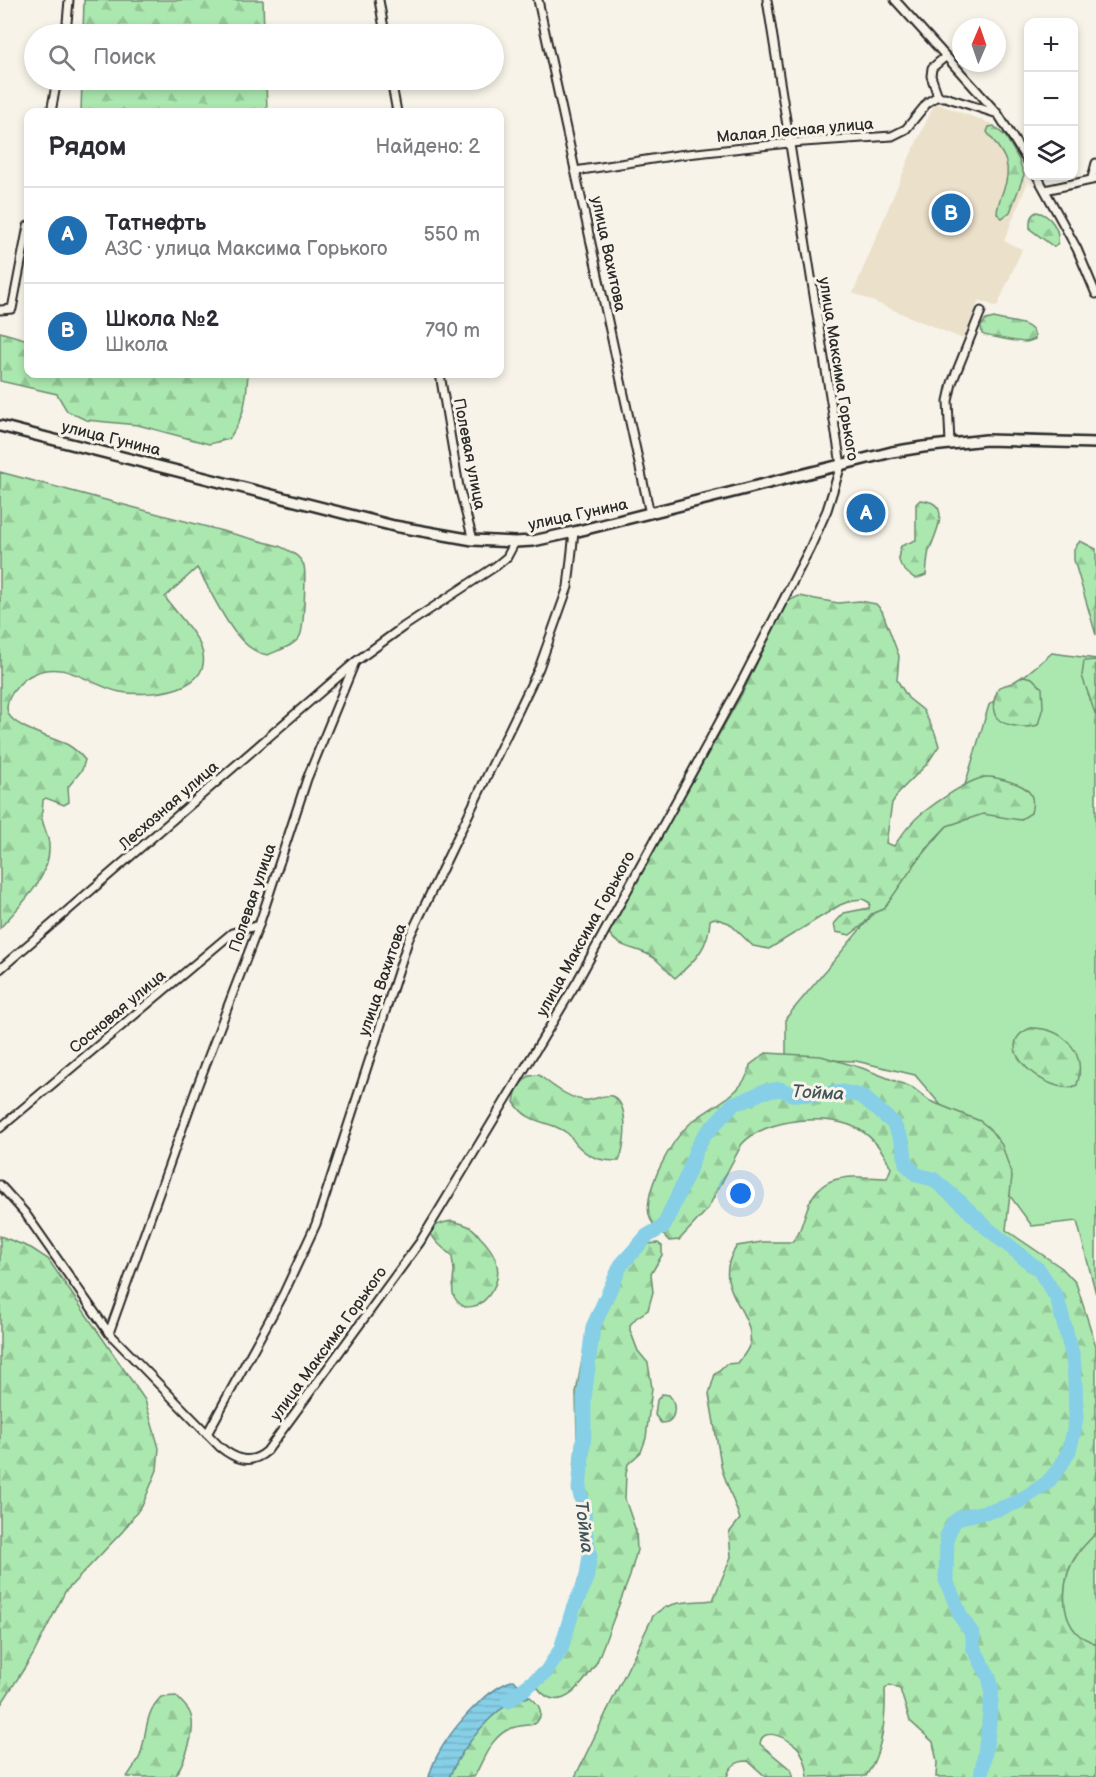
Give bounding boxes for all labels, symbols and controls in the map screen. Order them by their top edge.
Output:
north arrow [952,18,1006,72]
map controls [1024,18,1078,180]
button: + [1024,18,1078,72]
search box [24,24,504,90]
icon: search [45,41,78,74]
text: Поиск [93,44,156,71]
button: − [1024,72,1078,126]
street label: Малая Лесная улица [716,115,875,147]
button: layers [1024,126,1078,180]
text: Рядом [48,132,126,163]
text: Найдено: 2 [376,135,480,159]
pin: B [932,190,970,236]
street label: улица Вахитова [586,194,630,314]
text: Татнефть [105,210,206,237]
text: A [61,223,74,247]
text: 550 m [423,223,480,247]
text: АЗС · улица Максима Горького [105,237,388,261]
street label: улица Максима Горького [814,276,862,462]
text: Школа №2 [105,306,219,333]
text: B [60,319,75,343]
text: 790 m [425,319,480,343]
text: Школа [105,333,168,357]
street label: Полевая улица [449,396,489,512]
street label: улица Гунина [60,418,163,461]
pin: A [846,490,886,536]
street label: улица Гунина [526,495,630,535]
street label: Лесхозная улица [115,757,223,855]
street label: Полевая улица [226,841,281,955]
street label: улица Максима Горького [533,848,639,1020]
street label: улица Вахитова [355,921,411,1039]
street label: Сосновая улица [66,966,170,1058]
water label: Тойма [791,1081,845,1105]
your location [726,1179,755,1208]
street label: улица Максима Горького [267,1263,391,1425]
water label: Тойма [570,1500,598,1554]

